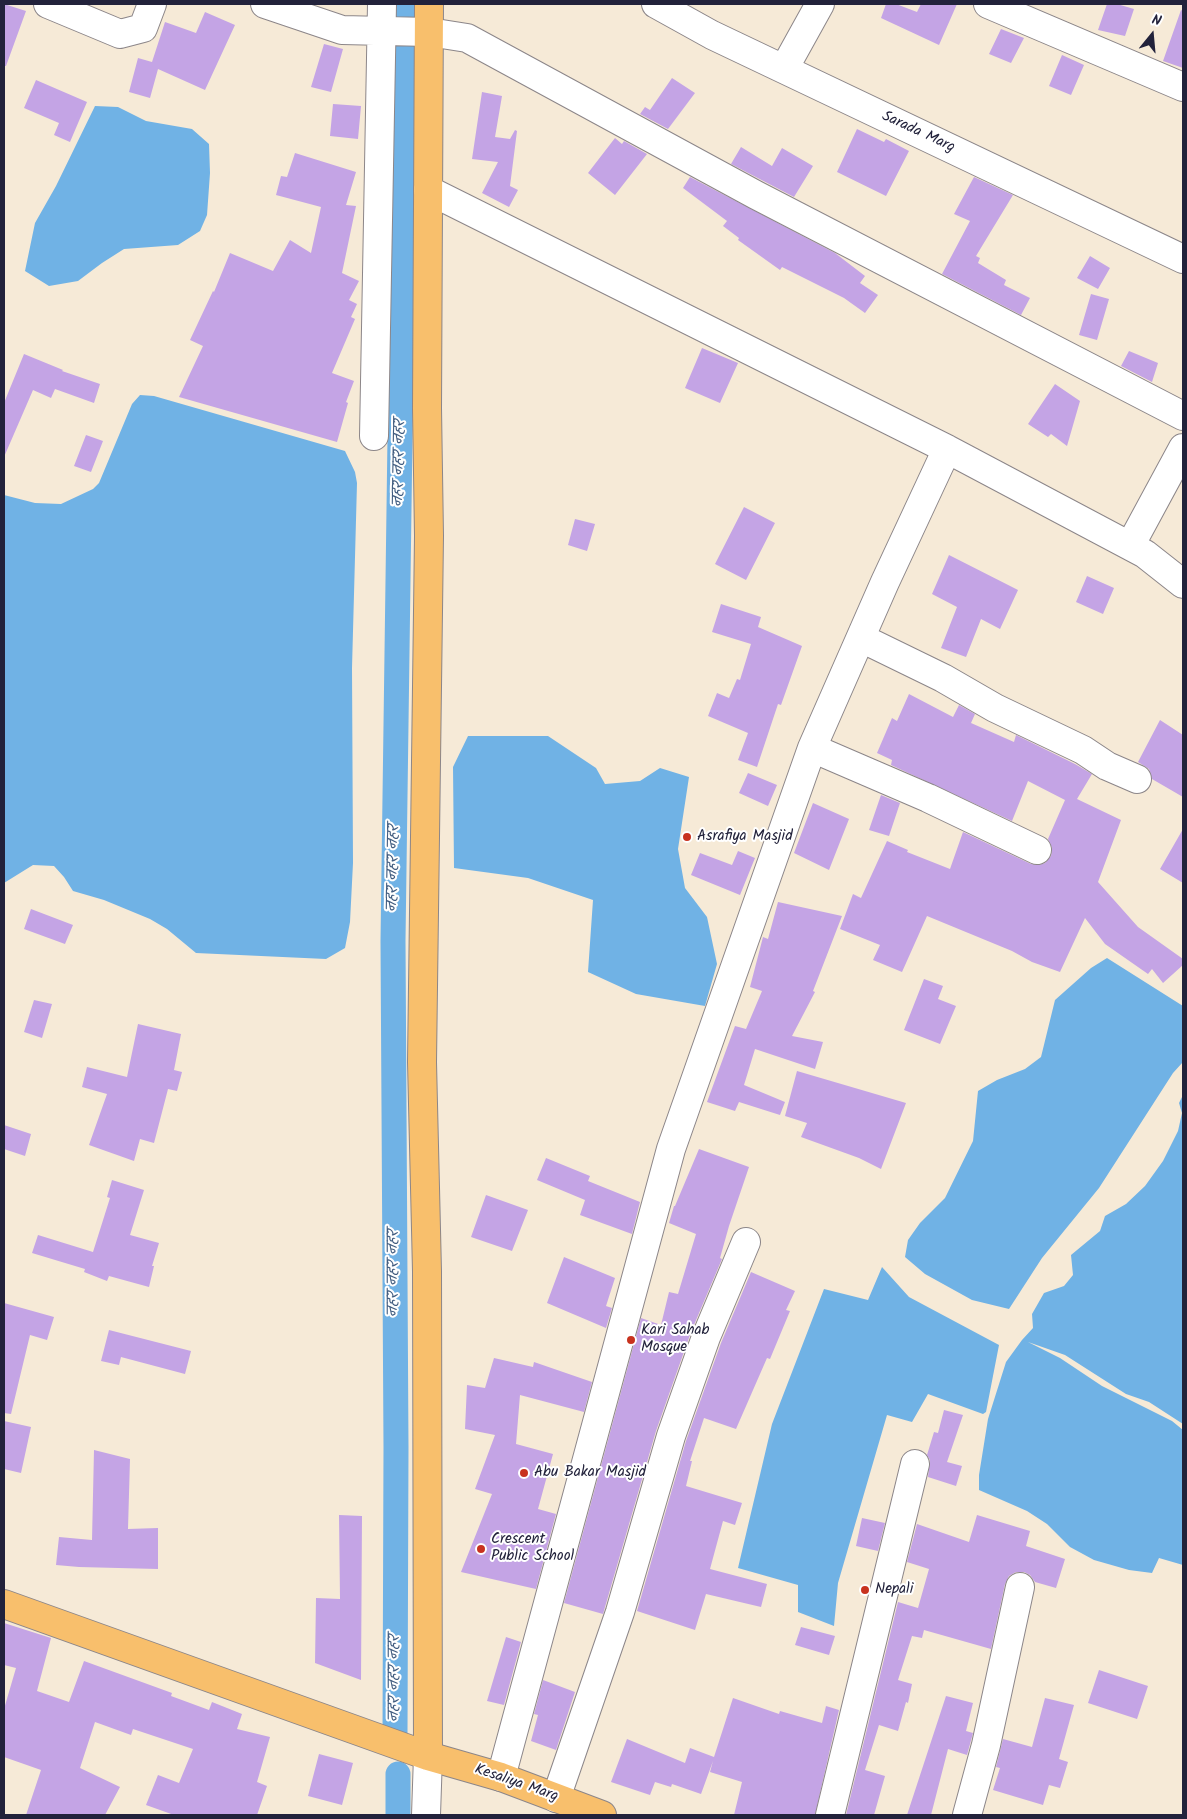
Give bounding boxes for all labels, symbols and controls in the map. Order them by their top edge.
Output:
text: N [1149,9,1164,32]
north arrow [1127,10,1177,60]
street label: Sarada Marg [879,108,957,158]
water label: नहर नहर नहर [390,420,410,508]
water label: नहर नहर नहर [384,825,404,913]
place label: Asrafiya Masjid [697,828,793,846]
marker: Asrafiya Masjid [681,831,693,843]
water label: नहर नहर नहर [384,1231,404,1317]
place label: Kari Sahab Mosque [641,1322,709,1357]
marker: Kari Sahab Mosque [625,1334,637,1346]
place label: Abu Bakar Masjid [534,1464,646,1482]
marker: Abu Bakar Masjid [518,1467,530,1479]
place label: Crescent Public School [491,1531,574,1566]
marker: Crescent Public School [475,1543,487,1555]
place label: Nepali [875,1581,913,1599]
marker: Nepali [859,1584,871,1596]
water label: नहर नहर नहर [385,1636,405,1722]
street label: Kesaliya Marg [472,1761,560,1807]

